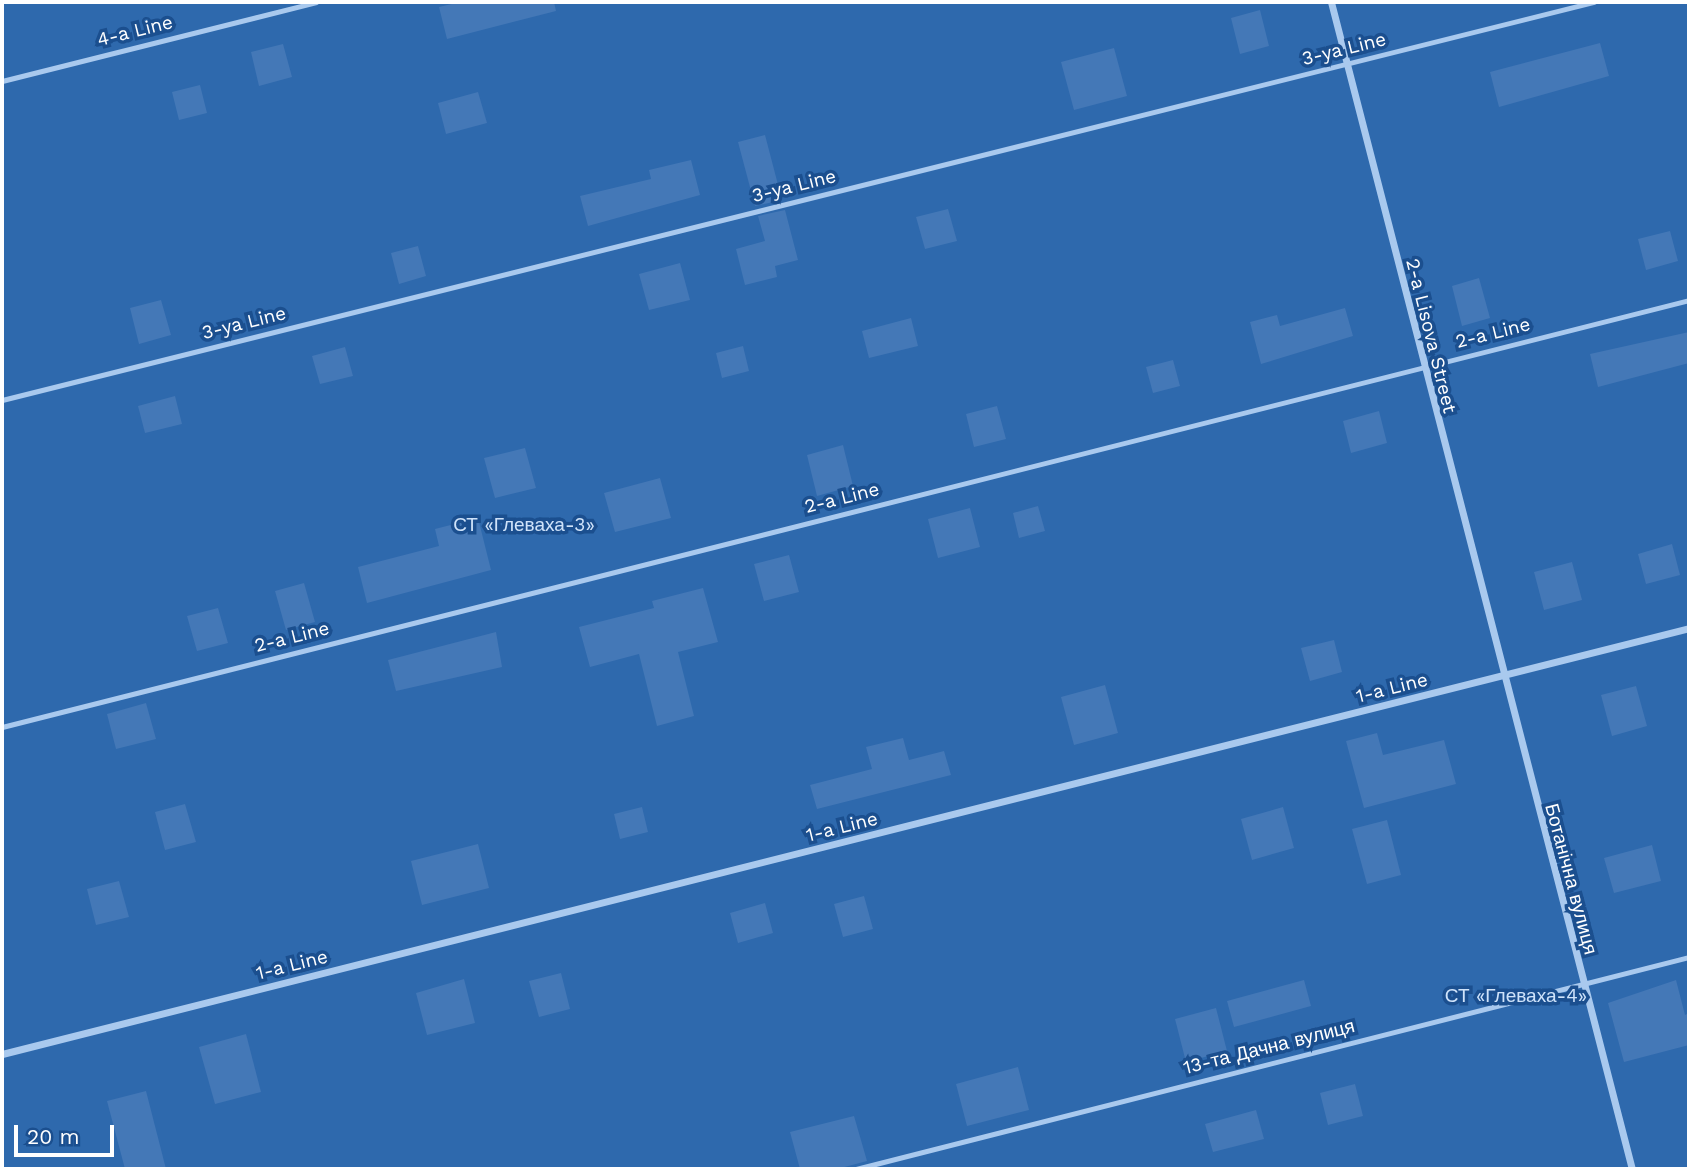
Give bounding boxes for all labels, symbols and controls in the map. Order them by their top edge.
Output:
street label: 4-a Line [95,11,175,51]
street label: 3-ya Line [1299,28,1389,70]
street label: 3-ya Line [749,165,839,207]
street label: 2-a Lisova Street [1401,256,1461,416]
street label: 3-ya Line [199,302,289,344]
street label: 2-a Line [1453,313,1533,353]
street label: 2-a Line [802,478,882,518]
park label: СТ «Глеваха-3» [453,514,595,536]
street label: 2-a Line [252,617,332,657]
street label: 1-a Line [1354,668,1430,708]
street label: Ботанічна вулиця [1540,801,1602,957]
street label: 1-a Line [804,807,880,847]
street label: 1-a Line [254,945,330,985]
park label: СТ «Глеваха-4» [1445,985,1587,1007]
street label: 13-та Дачна вулиця [1181,1015,1357,1079]
scale bar [18,1112,117,1156]
text: 20 m [27,1124,79,1149]

